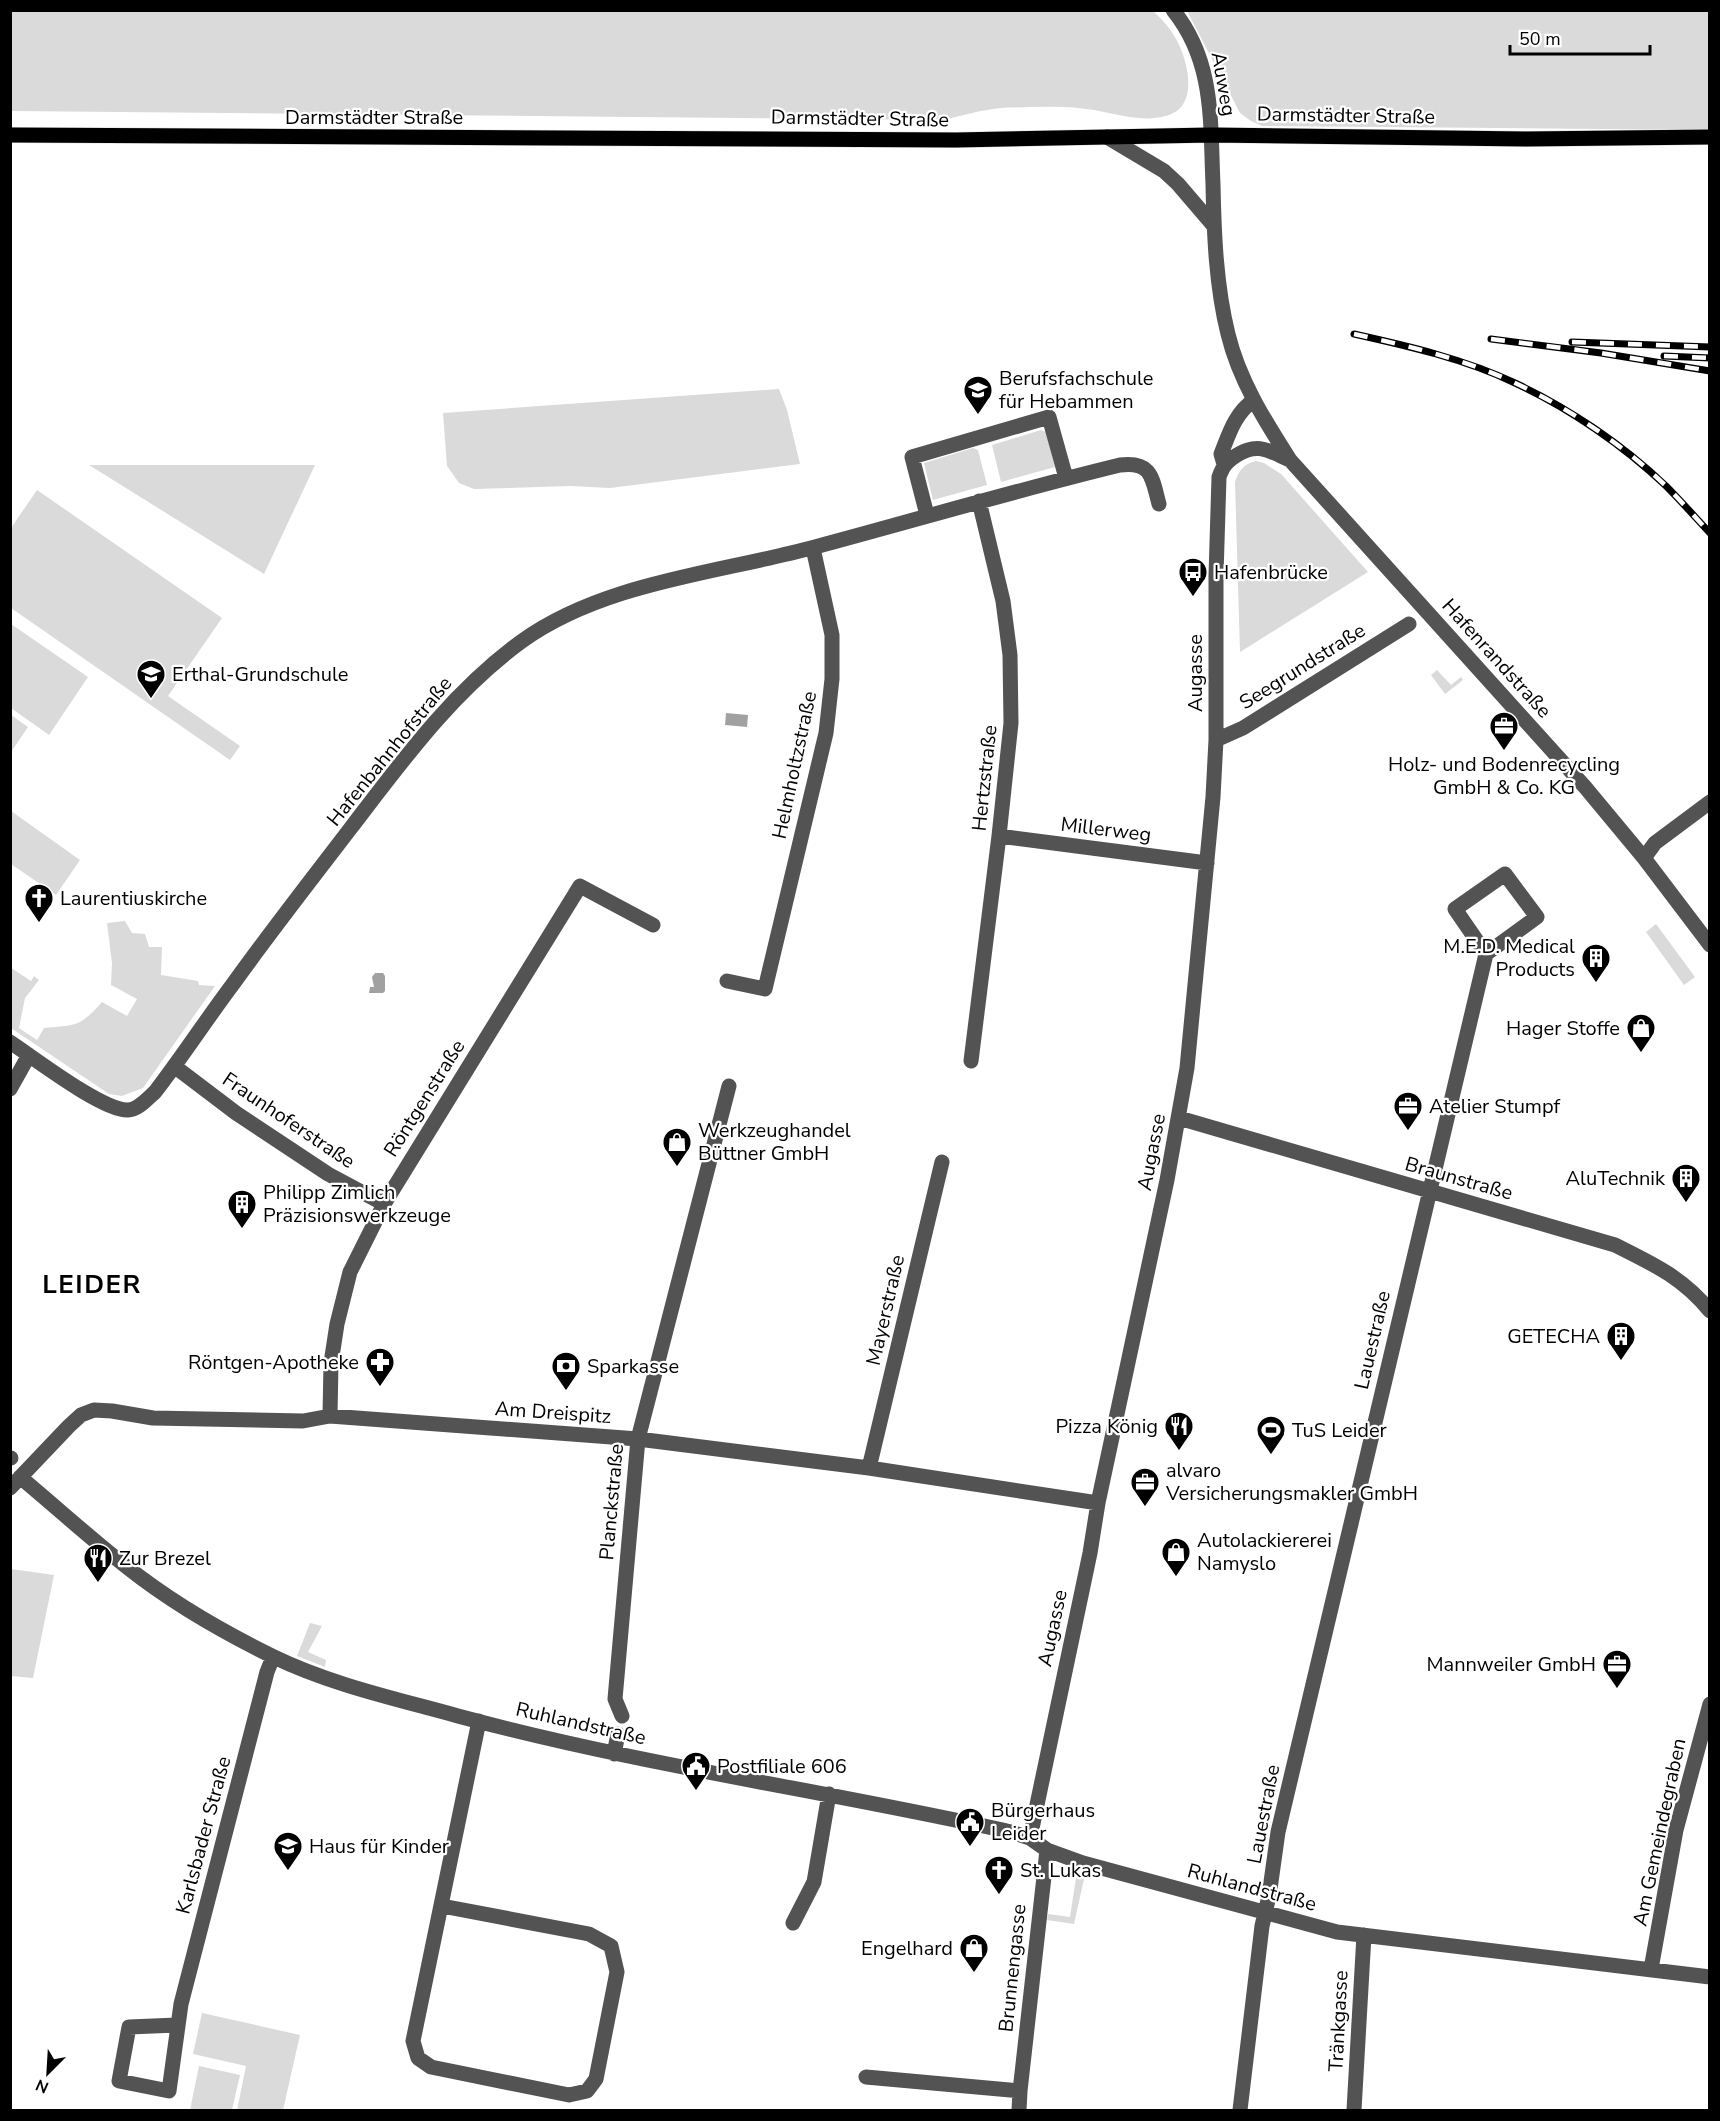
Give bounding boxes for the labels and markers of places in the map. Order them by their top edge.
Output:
place label: Berufsfachschule für Hebammen [999,365,1153,415]
school or university icon: Berufsfachschule für Hebammen [962,374,994,416]
bus stop icon: Hafenbrücke [1177,556,1209,598]
place label: Hafenbrücke [1214,559,1328,586]
school or university icon: Erthal-Grundschule [135,658,167,700]
place label: Erthal-Grundschule [172,661,348,688]
office icon: Holz- und Bodenrecycling GmbH & Co. KG [1488,710,1520,752]
place label: Holz- und Bodenrecycling GmbH & Co. KG [1388,751,1620,801]
church icon: Laurentiuskirche [23,882,55,924]
place label: Laurentiuskirche [60,885,207,912]
place label: M.E.D. Medical Products [1443,933,1575,983]
building icon: M.E.D. Medical Products [1580,942,1612,984]
shop icon: Hager Stoffe [1625,1012,1657,1054]
place label: Hager Stoffe [1506,1015,1620,1042]
office icon: Atelier Stumpf [1392,1090,1424,1132]
place label: Atelier Stumpf [1429,1093,1561,1120]
place label: Werkzeughandel Büttner GmbH [698,1117,851,1167]
shop icon: Werkzeughandel Büttner GmbH [661,1126,693,1168]
building icon: AluTechnik [1670,1162,1702,1204]
place label: AluTechnik [1566,1165,1666,1192]
place label: Philipp Zimlich Präzisionswerkzeuge [263,1179,451,1229]
building icon: Philipp Zimlich Präzisionswerkzeuge [226,1188,258,1230]
building icon: GETECHA [1605,1320,1637,1362]
place label: GETECHA [1507,1323,1600,1350]
pharmacy icon: Röntgen-Apotheke [364,1346,396,1388]
place label: Röntgen-Apotheke [188,1349,359,1376]
bank icon: Sparkasse [550,1350,582,1392]
place label: Sparkasse [587,1353,679,1380]
restaurant icon: Pizza König [1163,1410,1195,1452]
place label: Pizza König [1055,1413,1158,1440]
sports icon: TuS Leider [1255,1414,1287,1456]
place label: TuS Leider [1292,1417,1387,1444]
place label: alvaro Versicherungsmakler GmbH [1165,1457,1418,1507]
office icon: alvaro Versicherungsmakler GmbH [1129,1466,1161,1508]
place label: Autolackiererei Namyslo [1197,1527,1332,1577]
shop icon: Autolackiererei Namyslo [1160,1536,1192,1578]
restaurant icon: Zur Brezel [82,1542,114,1584]
place label: Zur Brezel [119,1545,211,1572]
office icon: Mannweiler GmbH [1601,1648,1633,1690]
place label: Mannweiler GmbH [1426,1651,1596,1678]
public building icon: Postfiliale 606 [680,1750,712,1792]
place label: Postfiliale 606 [717,1753,847,1780]
place label: Bürgerhaus Leider [991,1797,1095,1847]
public building icon: Bürgerhaus Leider [954,1806,986,1848]
school or university icon: Haus für Kinder [272,1830,304,1872]
place label: Haus für Kinder [309,1833,449,1860]
church icon: St. Lukas [983,1854,1015,1896]
place label: St. Lukas [1020,1857,1101,1884]
shop icon: Engelhard [958,1932,990,1974]
place label: Engelhard [861,1935,953,1962]

